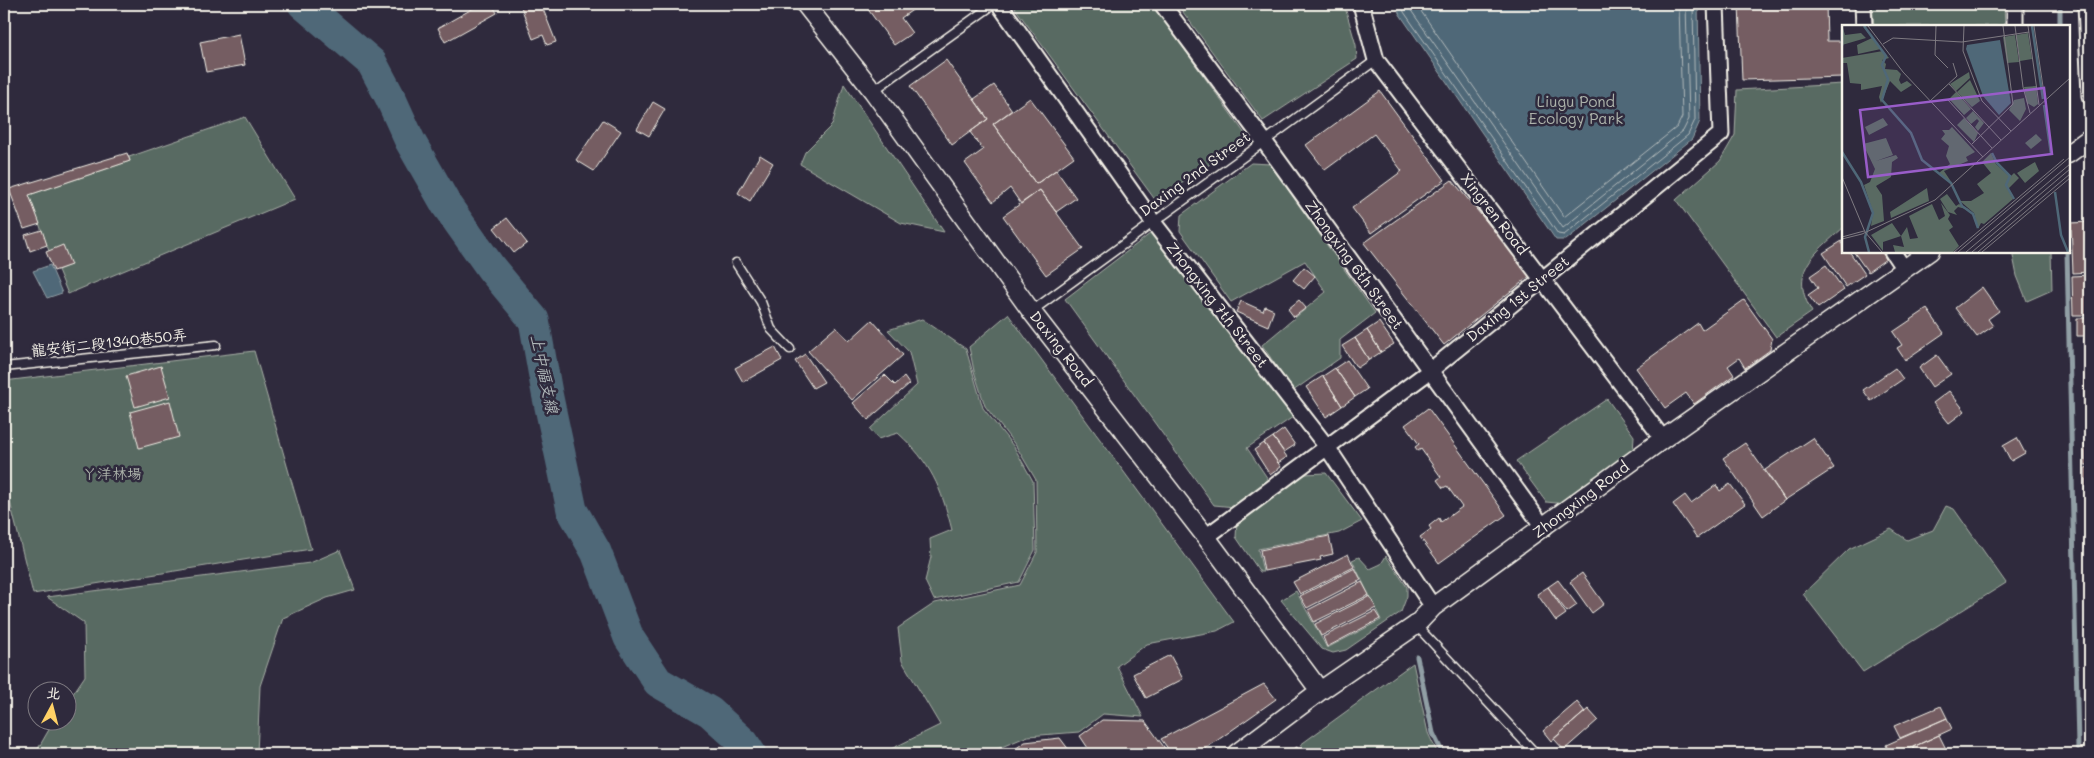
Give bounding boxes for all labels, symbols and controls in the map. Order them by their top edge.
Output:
inset map [1842,25,2069,252]
park label: Liugu Pond Ecology Park [1529,91,1623,128]
street label: Daxing 2nd Street [1135,126,1254,220]
street label: Xingren Road [1456,168,1533,258]
street label: Zhongxing 6th Street [1301,196,1409,333]
street label: Zhongxing 7th Street [1162,237,1273,371]
street label: Daxing 1st Street [1462,251,1573,346]
street label: Daxing Road [1026,306,1098,390]
street label: 龍安街二段1340巷50弄 [30,324,188,360]
water label: 上中福支線 [527,333,564,416]
street label: Zhongxing Road [1528,456,1633,542]
park label: ㄚ洋林場 [82,463,142,483]
north arrow [28,680,78,730]
text: 北 [46,682,62,703]

